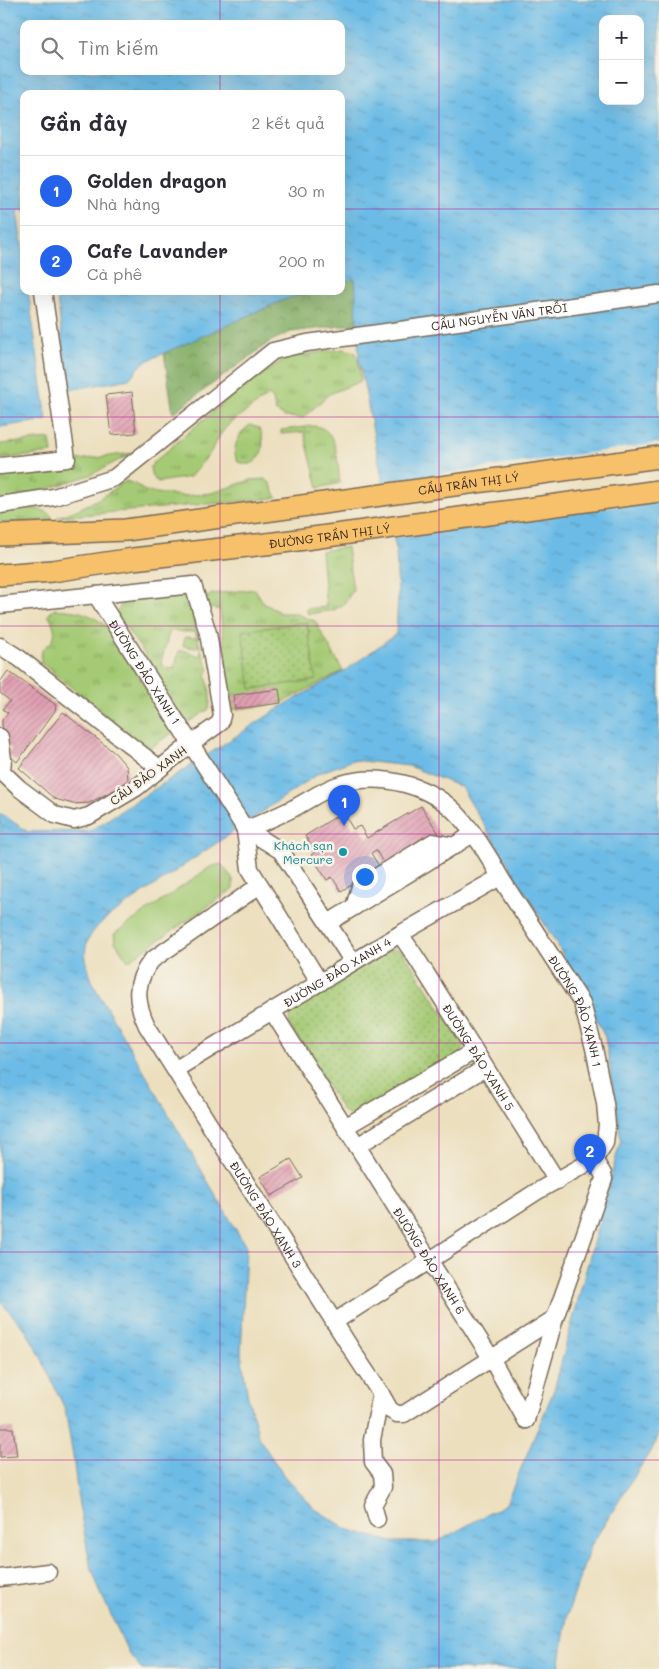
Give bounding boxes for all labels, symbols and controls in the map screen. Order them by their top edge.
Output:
map controls [599,15,644,105]
button: + [599,15,644,60]
search box [20,20,345,75]
icon: search [38,34,66,62]
text: Tìm kiếm [78,35,159,60]
button: − [599,60,644,105]
text: Gần đây [40,109,128,136]
text: 2 kết quả [251,112,325,133]
text: Golden dragon [87,168,227,193]
text: 1 [52,180,60,201]
text: 30 m [288,180,325,201]
text: Nhà hàng [87,193,160,214]
text: Cafe Lavander [87,238,228,263]
text: 2 [52,250,60,271]
text: 200 m [278,250,325,271]
text: Cà phê [87,263,142,284]
street label: CẦU NGUYỄN VĂN TRỖI [430,299,568,334]
street label: CẦU TRẦN THỊ LÝ [417,468,520,498]
street label: ĐƯỜNG TRẦN THỊ LÝ [268,519,392,552]
street label: ĐƯỜNG ĐẢO XANH 1 [106,616,184,727]
street label: CẦU ĐẢO XANH [106,742,190,808]
pin: 1 [328,785,360,826]
place label: Khách sạn Mercure [274,837,333,867]
marker: Khách sạn Mercure [337,846,349,858]
your location [352,864,378,890]
street label: ĐƯỜNG ĐẢO XANH 4 [280,933,394,1011]
street label: ĐƯỜNG ĐẢO XANH 1 [545,952,606,1068]
street label: ĐƯỜNG ĐẢO XANH 5 [439,1001,518,1113]
pin: 2 [574,1134,606,1175]
street label: ĐƯỜNG ĐẢO XANH 3 [226,1158,306,1270]
street label: ĐƯỜNG ĐẢO XANH 6 [390,1204,469,1317]

